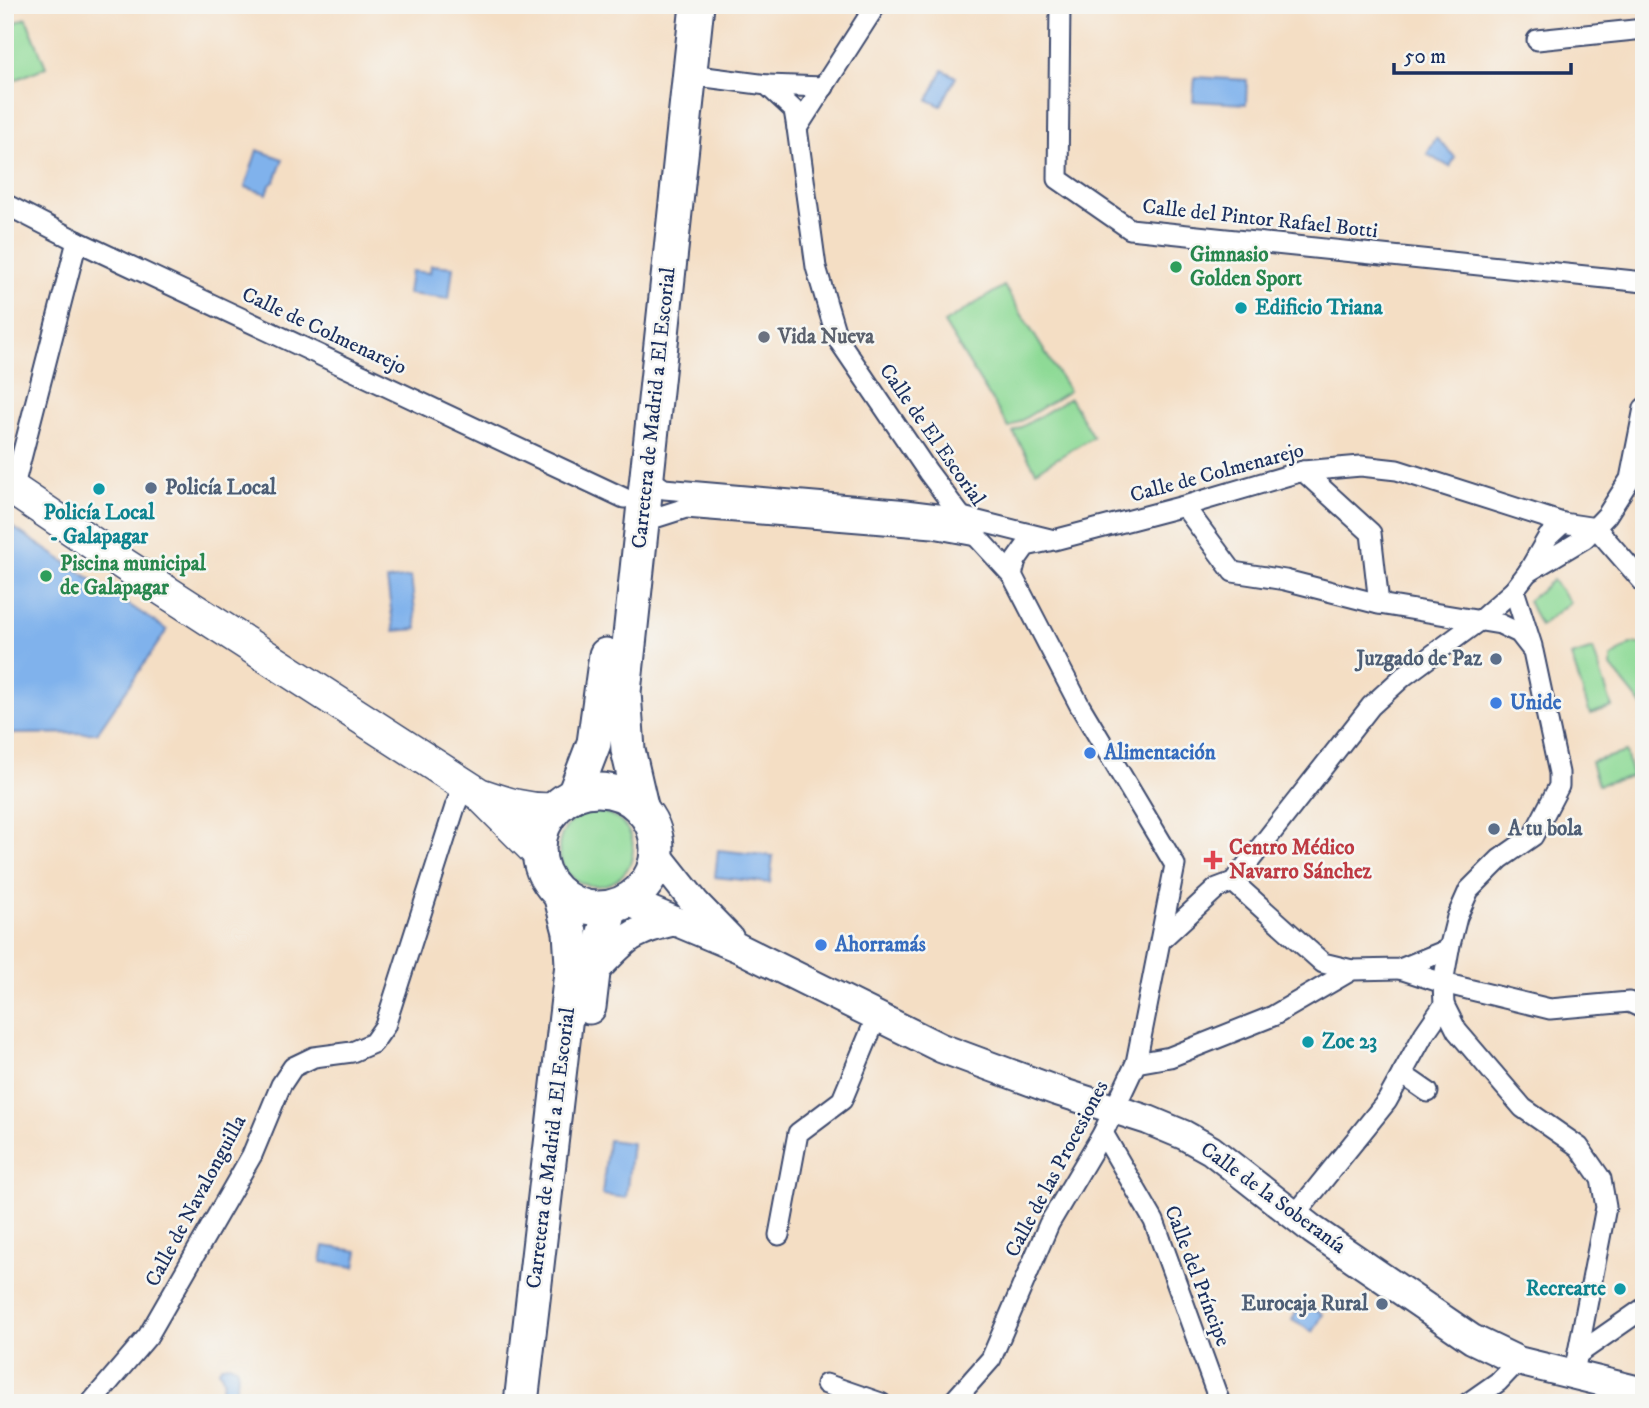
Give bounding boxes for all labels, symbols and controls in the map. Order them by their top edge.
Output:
scale bar [1394,32,1570,76]
text: 50 m [1404,44,1446,70]
street label: Calle del Pintor Rafael Botti [1141,194,1379,244]
place label: Gimnasio Golden Sport [1190,242,1302,292]
marker: Gimnasio Golden Sport [1168,259,1184,275]
street label: Carretera de Madrid a El Escorial [626,265,682,550]
street label: Calle de Colmenarejo [237,281,411,381]
place label: Edificio Triana [1255,295,1384,321]
marker: Edificio Triana [1233,300,1249,316]
place label: Vida Nueva [777,324,875,350]
marker: Vida Nueva [756,329,772,345]
street label: Calle de El Escorial [873,359,991,512]
street label: Calle de Colmenarejo [1127,437,1307,509]
place label: Policía Local [165,475,277,501]
marker: Policía Local [143,480,159,496]
marker: Policía Local - Galapagar [91,481,107,497]
place label: Policía Local - Galapagar [43,500,155,550]
place label: Piscina municipal de Galapagar [60,551,207,601]
marker: Piscina municipal de Galapagar [38,568,54,584]
place label: Juzgado de Paz [1355,646,1483,672]
marker: Juzgado de Paz [1488,651,1504,667]
place label: Unide [1510,690,1562,716]
marker: Unide [1488,695,1504,711]
place label: Alimentación [1103,740,1217,766]
marker: Alimentación [1082,745,1098,761]
place label: A tu bola [1507,816,1584,842]
marker: A tu bola [1486,821,1502,837]
place label: Centro Médico Navarro Sánchez [1229,835,1373,885]
marker: Centro Médico Navarro Sánchez [1203,850,1223,870]
place label: Ahorramás [834,932,926,958]
marker: Ahorramás [813,937,829,953]
street label: Carretera de Madrid a El Escorial [521,1005,581,1290]
place label: Zoe 23 [1322,1029,1377,1055]
marker: Zoe 23 [1300,1034,1316,1050]
street label: Calle de las Procesiones [999,1076,1115,1262]
street label: Calle de Navalonguilla [140,1111,252,1291]
street label: Calle de la Soberanía [1195,1136,1351,1260]
street label: Calle del Príncipe [1158,1202,1236,1350]
place label: Recrearte [1526,1276,1606,1302]
marker: Recrearte [1612,1281,1628,1297]
place label: Eurocaja Rural [1241,1291,1369,1318]
marker: Eurocaja Rural [1374,1296,1390,1312]

